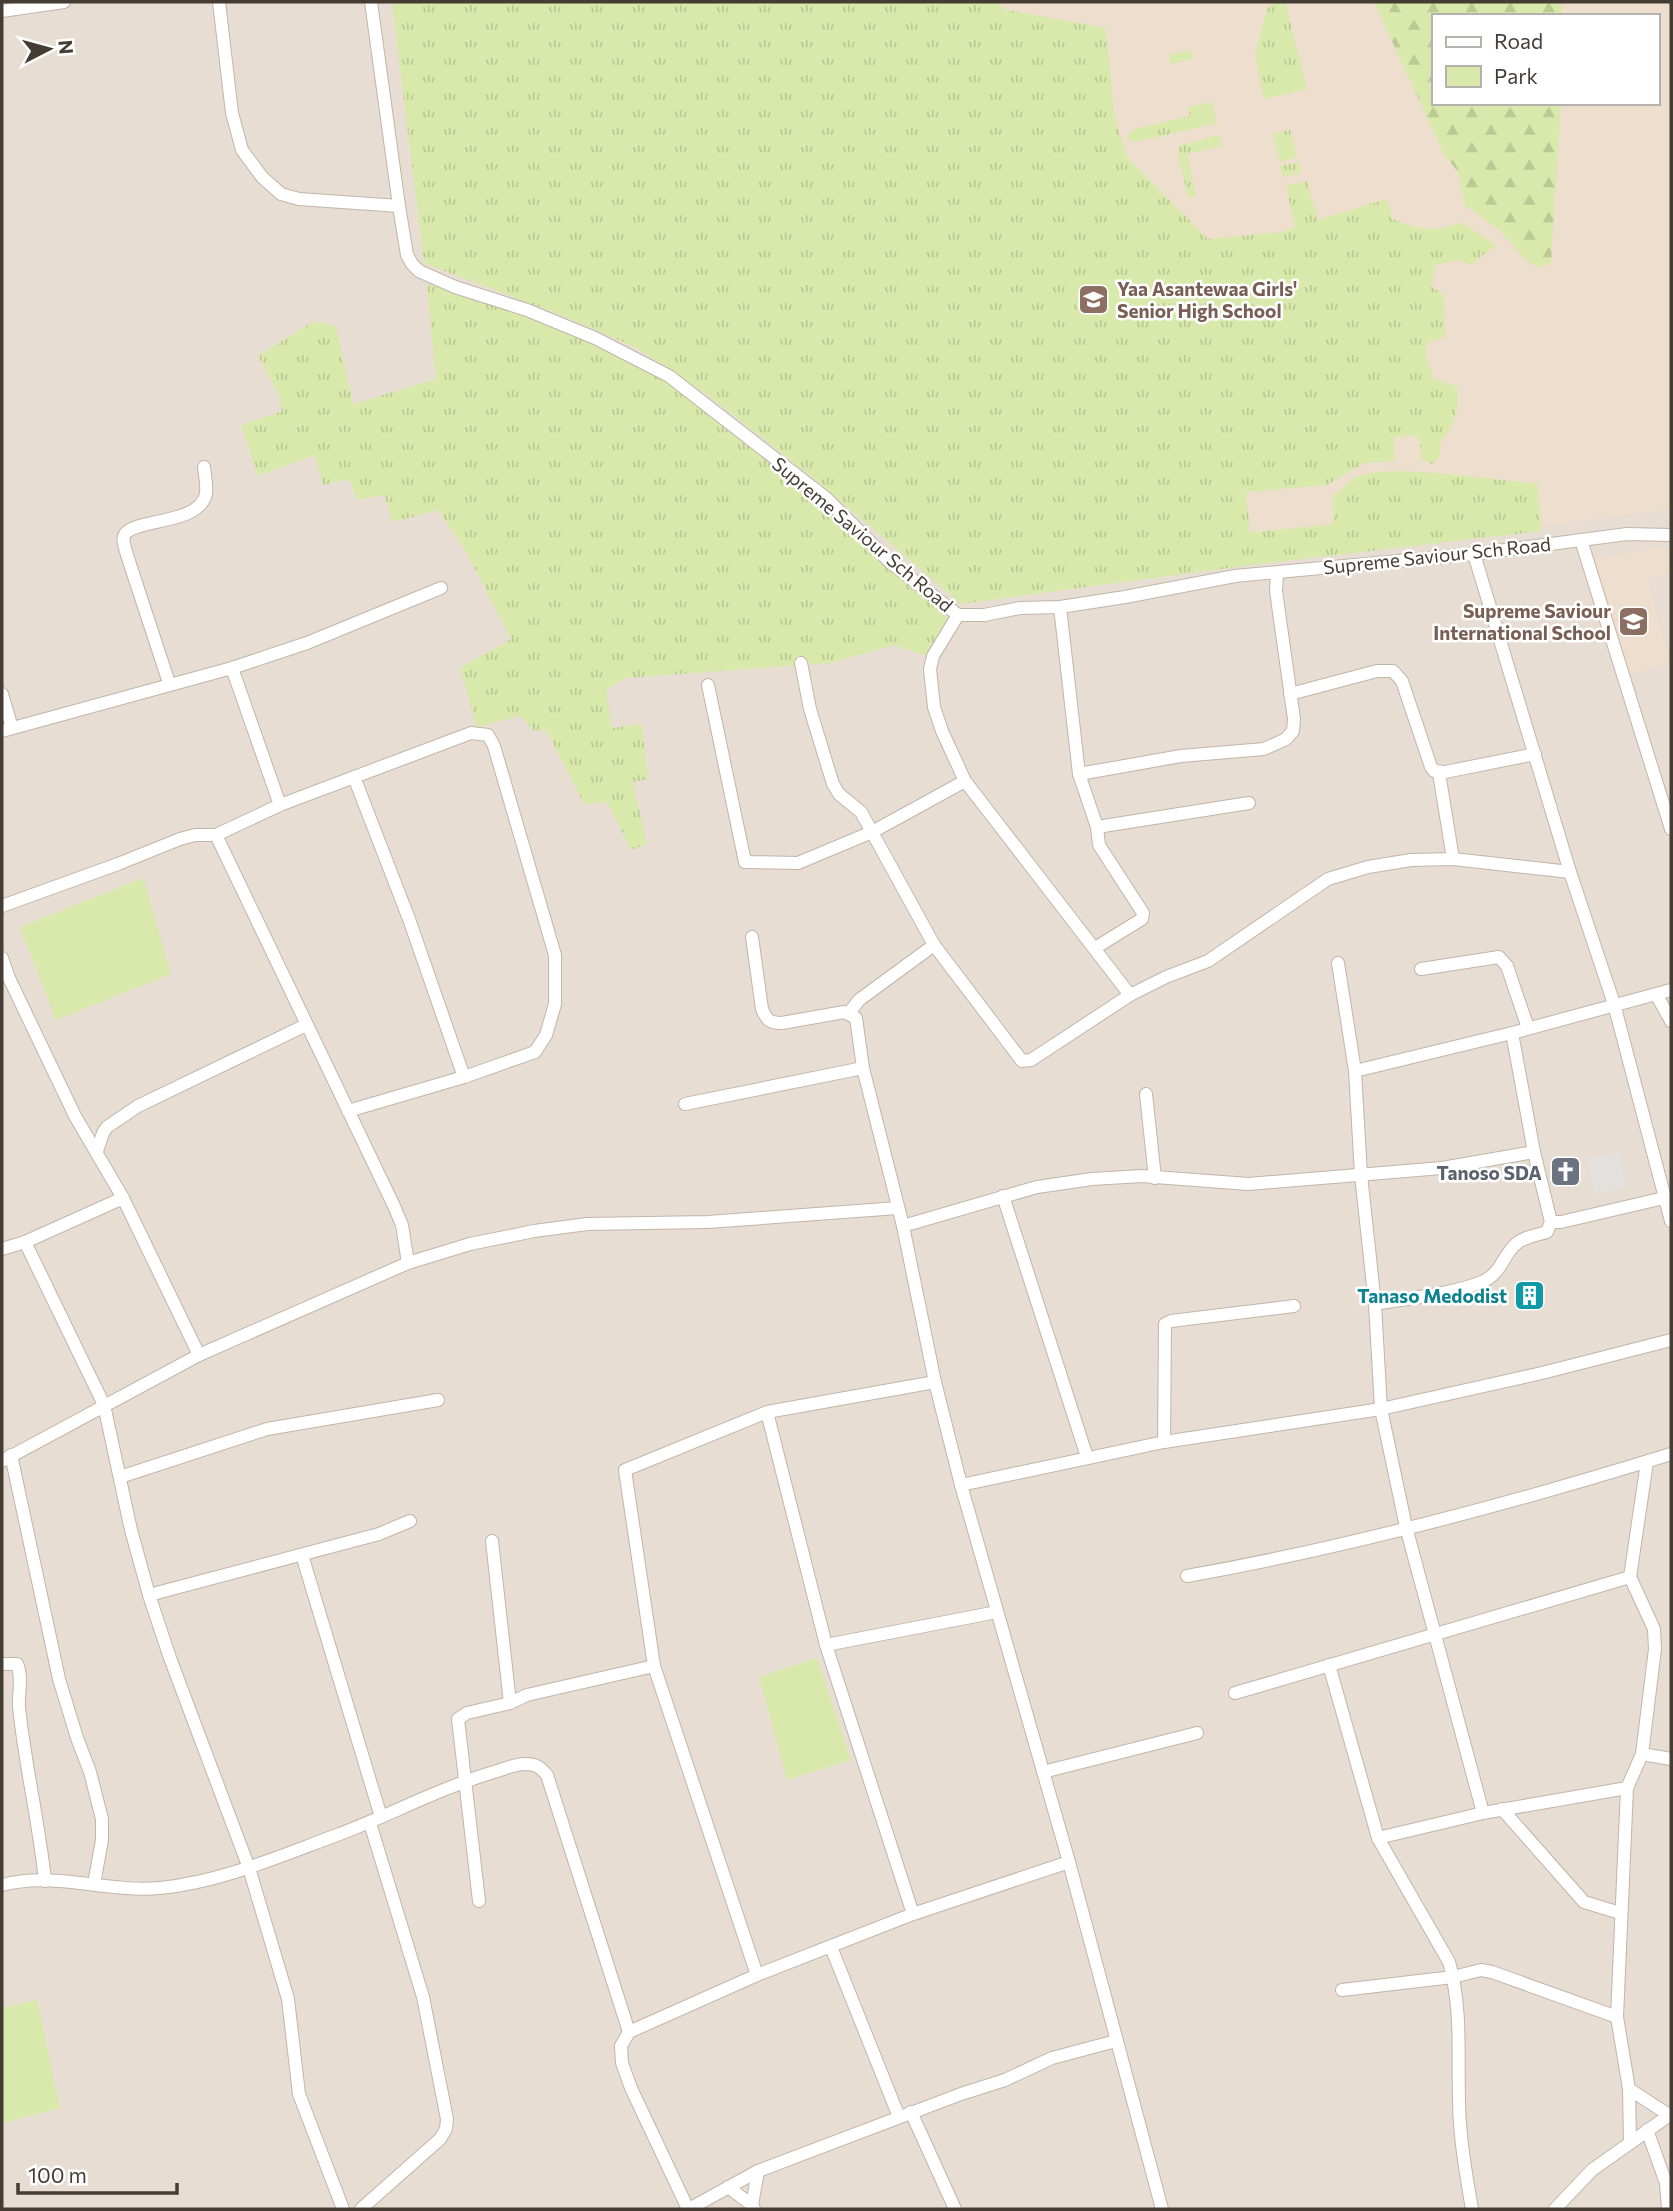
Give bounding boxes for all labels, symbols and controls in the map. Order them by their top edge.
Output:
north arrow [14,14,84,84]
legend [1432,14,1659,105]
text: Road [1494,28,1543,53]
text: N [54,39,79,55]
text: Park [1494,63,1538,88]
place label: Yaa Asantewaa Girls' Senior High School [1117,277,1297,322]
school or university icon: Yaa Asantewaa Girls' Senior High School [1077,282,1111,316]
street label: Supreme Saviour Sch Road [768,452,958,616]
street label: Supreme Saviour Sch Road [1322,532,1552,578]
place label: Supreme Saviour International School [1433,599,1611,644]
school or university icon: Supreme Saviour International School [1617,604,1651,638]
church icon: Tanoso SDA [1548,1155,1582,1189]
place label: Tanoso SDA [1437,1161,1542,1184]
building icon: Tanaso Medodist [1513,1278,1547,1312]
place label: Tanaso Medodist [1357,1284,1507,1307]
scale bar [18,2152,177,2196]
text: 100 m [28,2162,87,2187]

